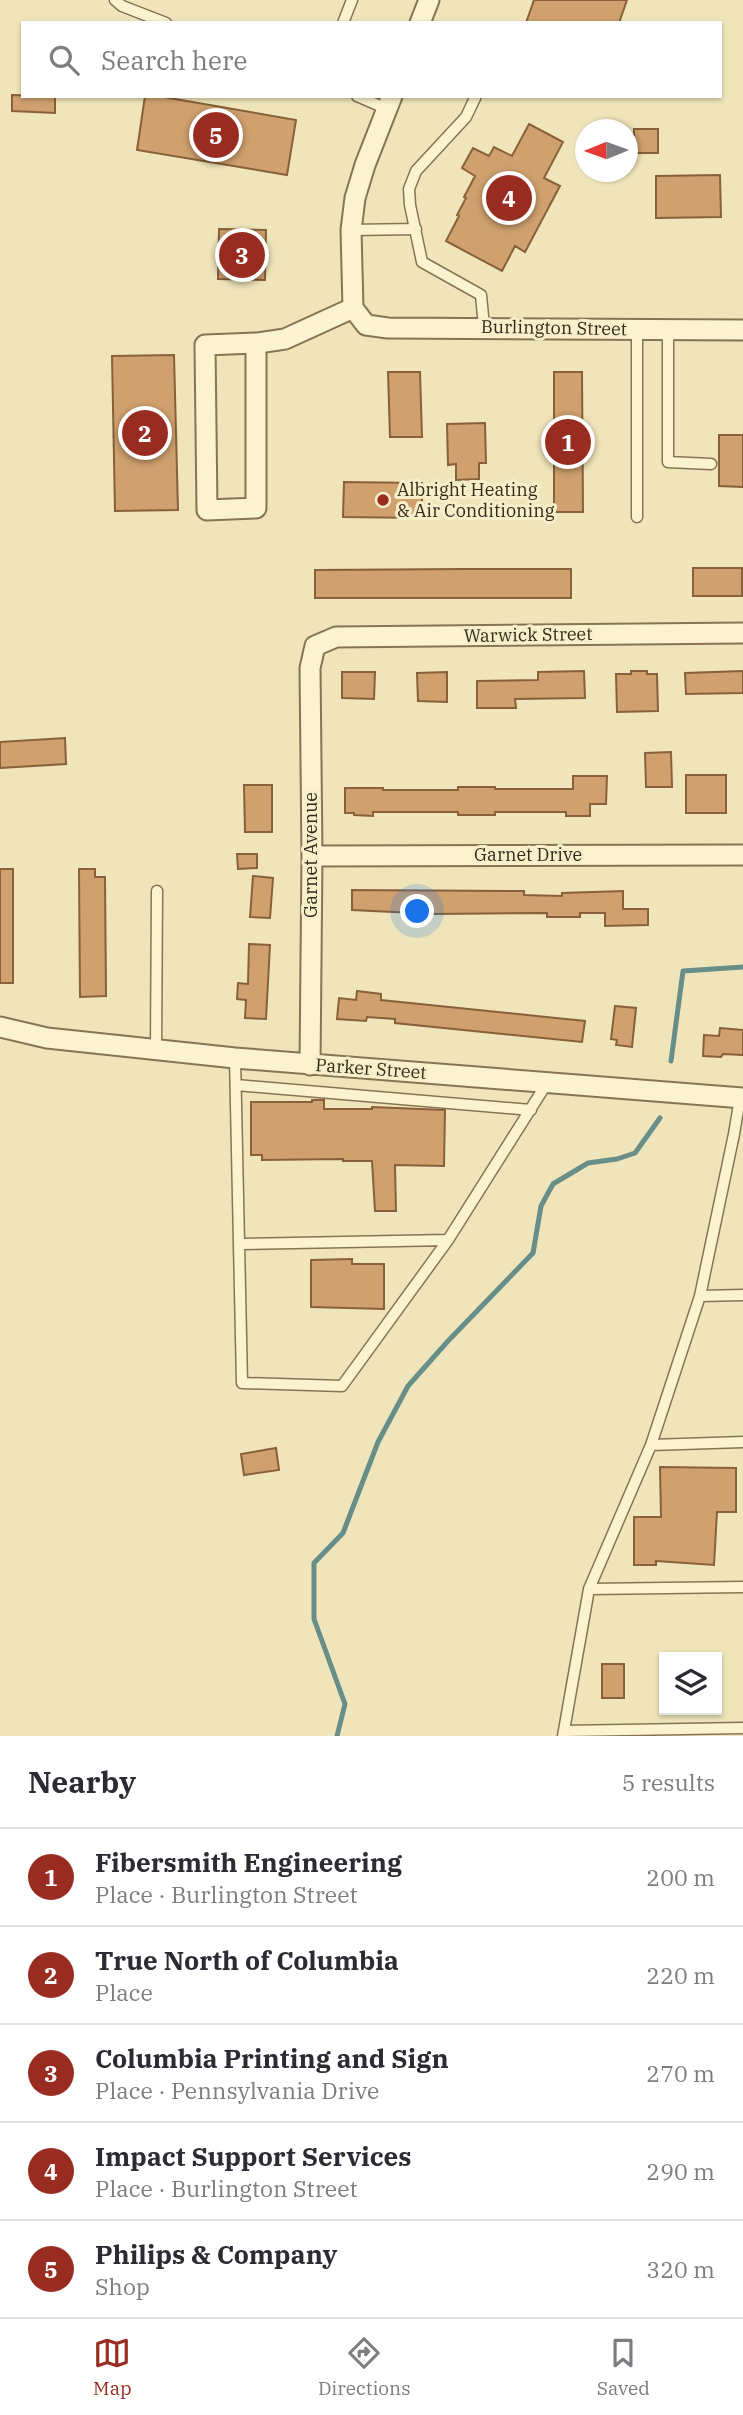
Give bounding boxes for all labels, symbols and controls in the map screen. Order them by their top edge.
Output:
search box [21,21,722,98]
icon: search [45,41,83,79]
text: Search here [101,43,247,77]
pin: 5 [193,109,239,161]
north arrow [575,119,638,182]
pin: 4 [486,172,532,224]
pin: 3 [219,229,265,281]
street label: Burlington Street [481,315,627,340]
pin: 2 [122,407,168,459]
pin: 1 [545,416,591,468]
place label: Albright Heating & Air Conditioning [397,478,555,522]
marker: Albright Heating & Air Conditioning [375,492,391,508]
street label: Warwick Street [463,622,593,647]
street label: Garnet Avenue [299,792,322,918]
street label: Garnet Drive [474,843,582,866]
your location [400,894,434,928]
street label: Parker Street [315,1053,427,1084]
map controls [659,1652,722,1715]
button: layers [659,1652,722,1715]
text: Nearby [28,1762,136,1801]
text: 5 results [622,1767,715,1797]
text: Fibersmith Engineering [95,1845,402,1879]
text: 1 [44,1862,58,1892]
text: 200 m [646,1862,715,1892]
text: Place · Burlington Street [95,1879,358,1909]
text: True North of Columbia [95,1943,399,1977]
text: 2 [44,1960,58,1990]
text: 220 m [646,1960,715,1990]
text: Place [95,1977,153,2007]
text: Columbia Printing and Sign [95,2041,449,2075]
text: 3 [44,2058,58,2088]
text: 270 m [646,2058,715,2088]
text: Place · Pennsylvania Drive [95,2075,379,2105]
text: Impact Support Services [95,2139,411,2173]
text: 4 [44,2156,58,2186]
text: 290 m [646,2156,715,2186]
text: Place · Burlington Street [95,2173,358,2203]
text: Philips & Company [95,2237,337,2271]
text: 5 [44,2254,58,2284]
text: 320 m [646,2254,715,2284]
text: Shop [95,2271,150,2301]
tab: Map [93,2334,132,2400]
tab: Directions [318,2334,411,2400]
tab: Saved [597,2334,650,2400]

